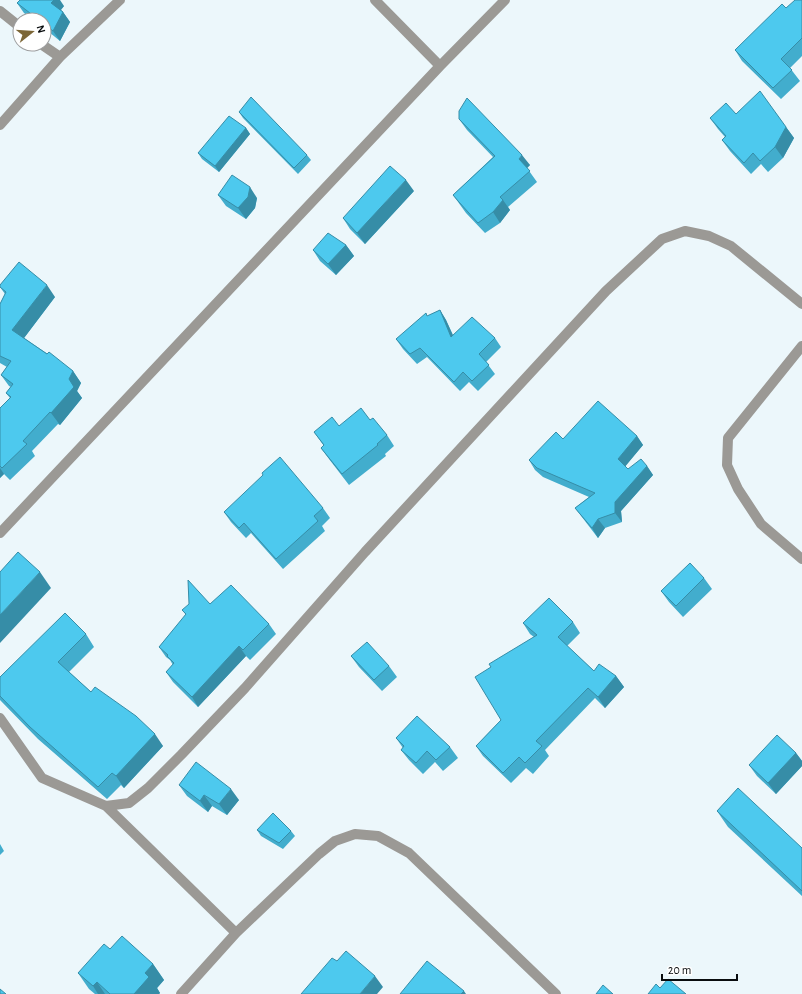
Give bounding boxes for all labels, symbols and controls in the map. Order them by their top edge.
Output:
north arrow [12,12,52,52]
text: N [35,24,47,34]
scale bar [662,956,737,982]
text: 20 m [668,964,691,976]

